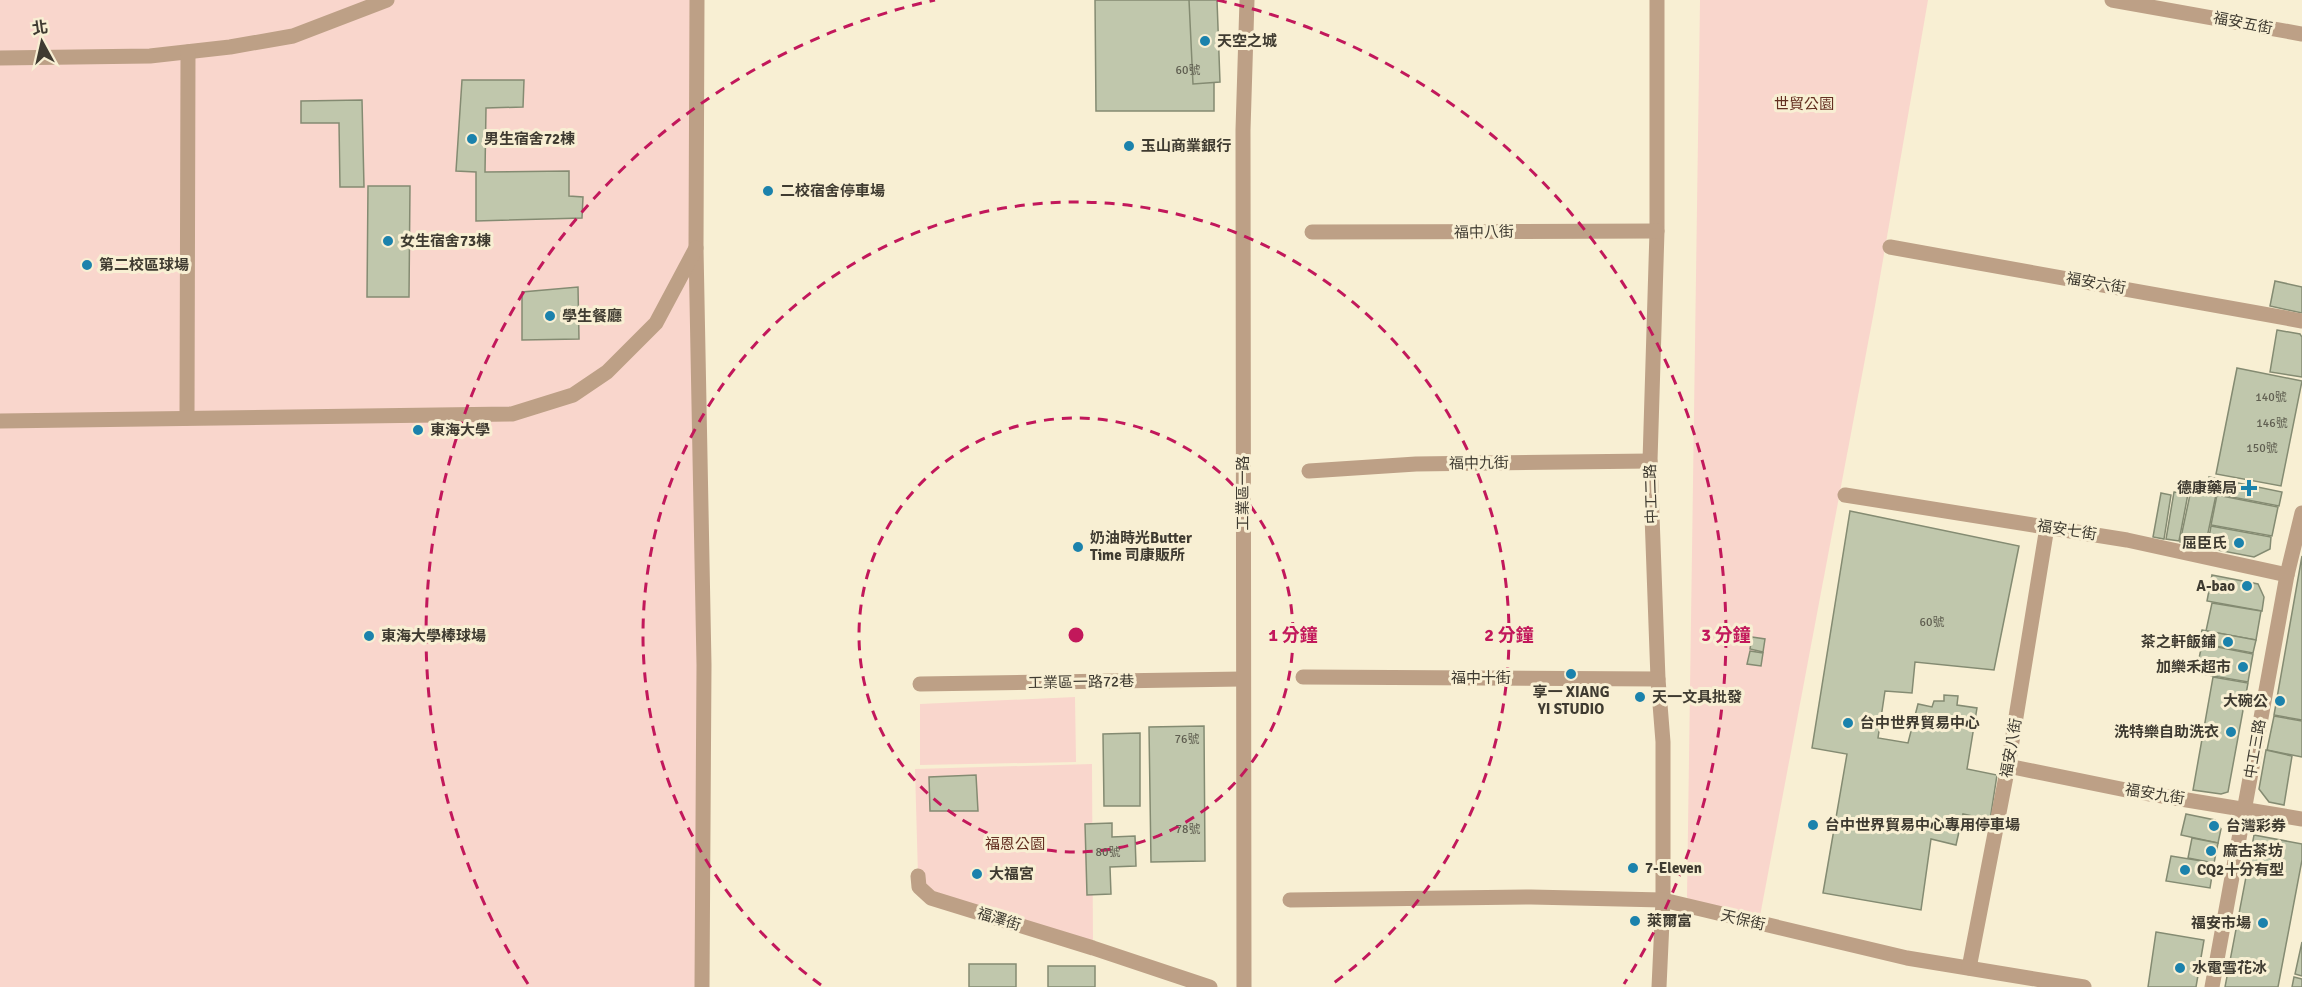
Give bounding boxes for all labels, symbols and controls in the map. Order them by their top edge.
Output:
street label: 福安五街 [2212,8,2274,38]
north arrow [12,12,72,72]
text: 北 [31,17,49,39]
place label: 天空之城 [1217,32,1277,50]
marker: 天空之城 [1198,34,1212,48]
house number: 60號 [1176,63,1200,78]
park label: 世貿公園 [1774,95,1834,113]
place label: 男生宿舍72棟 [484,130,575,148]
marker: 男生宿舍72棟 [465,132,479,146]
place label: 玉山商業銀行 [1141,137,1231,155]
marker: 玉山商業銀行 [1122,139,1136,153]
place label: 二校宿舍停車場 [780,182,885,200]
marker: 二校宿舍停車場 [761,184,775,198]
street label: 福中八街 [1454,222,1514,242]
place label: 女生宿舍73棟 [400,232,491,250]
marker: 女生宿舍73棟 [381,234,395,248]
place label: 第二校區球場 [99,256,189,274]
marker: 第二校區球場 [80,258,94,272]
street label: 福安六街 [2065,269,2127,297]
place label: 學生餐廳 [562,307,622,325]
marker: 學生餐廳 [543,309,557,323]
house number: 140號 [2255,390,2287,405]
house number: 146號 [2256,416,2288,431]
place label: 東海大學 [430,421,490,439]
marker: 東海大學 [411,423,425,437]
house number: 150號 [2246,441,2278,456]
street label: 福中九街 [1449,453,1509,473]
street label: 工業區一路 [1234,455,1252,531]
street label: 中工二路 [1641,464,1661,524]
place label: 德康藥局 [2177,479,2237,497]
marker: 德康藥局 [2242,481,2256,495]
street label: 福安七街 [2036,516,2098,544]
place label: 奶油時光Butter Time 司康販所 [1090,529,1192,564]
place label: 屈臣氏 [2182,534,2227,552]
marker: 屈臣氏 [2232,536,2246,550]
marker: 奶油時光Butter Time 司康販所 [1071,540,1085,554]
place label: A-bao [2196,577,2235,595]
marker: A-bao [2240,579,2254,593]
house number: 60號 [1920,615,1944,630]
text: 1 分鐘 [1268,624,1318,646]
text: 2 分鐘 [1484,624,1534,646]
text: 3 分鐘 [1701,624,1751,646]
centre of rings [1066,625,1086,645]
place label: 東海大學棒球場 [381,627,486,645]
marker: 東海大學棒球場 [362,629,376,643]
place label: 茶之軒飯鋪 [2141,633,2216,651]
marker: 茶之軒飯鋪 [2221,635,2235,649]
place label: 加樂禾超市 [2156,658,2231,676]
marker: 加樂禾超市 [2236,660,2250,674]
marker: 享一 XIANG YI STUDIO [1564,667,1578,681]
street label: 福中十街 [1451,669,1511,687]
street label: 工業區一路72巷 [1028,672,1134,692]
place label: 享一 XIANG YI STUDIO [1532,683,1610,718]
place label: 天一文具批發 [1652,688,1742,706]
marker: 天一文具批發 [1633,690,1647,704]
place label: 大碗公 [2223,692,2268,710]
marker: 大碗公 [2273,694,2287,708]
place label: 台中世界貿易中心 [1860,714,1980,732]
marker: 台中世界貿易中心 [1841,716,1855,730]
street label: 福安八街 [1997,717,2025,779]
street label: 中工三路 [2241,718,2269,780]
place label: 洗特樂自助洗衣 [2114,723,2219,741]
marker: 洗特樂自助洗衣 [2224,725,2238,739]
house number: 76號 [1175,732,1199,747]
street label: 福安九街 [2124,780,2186,808]
place label: 台中世界貿易中心專用停車場 [1825,816,2020,834]
place label: 台灣彩券 [2226,817,2286,835]
marker: 台中世界貿易中心專用停車場 [1806,818,1820,832]
marker: 台灣彩券 [2207,819,2221,833]
house number: 78號 [1176,822,1200,837]
park label: 福恩公園 [985,835,1045,853]
place label: 麻古茶坊 [2223,842,2283,860]
marker: 麻古茶坊 [2204,844,2218,858]
house number: 80號 [1096,845,1120,860]
place label: 7-Eleven [1645,859,1702,877]
marker: 7-Eleven [1626,861,1640,875]
place label: CQ2十分有型 [2197,861,2284,879]
marker: CQ2十分有型 [2178,863,2192,877]
place label: 大福宮 [989,865,1034,883]
marker: 大福宮 [970,867,984,881]
street label: 福澤街 [975,904,1023,934]
street label: 天保街 [1719,906,1767,934]
place label: 萊爾富 [1647,912,1692,930]
marker: 萊爾富 [1628,914,1642,928]
place label: 福安市場 [2191,914,2251,932]
marker: 福安市場 [2256,916,2270,930]
place label: 水電雪花冰 [2192,959,2267,977]
marker: 水電雪花冰 [2173,961,2187,975]

